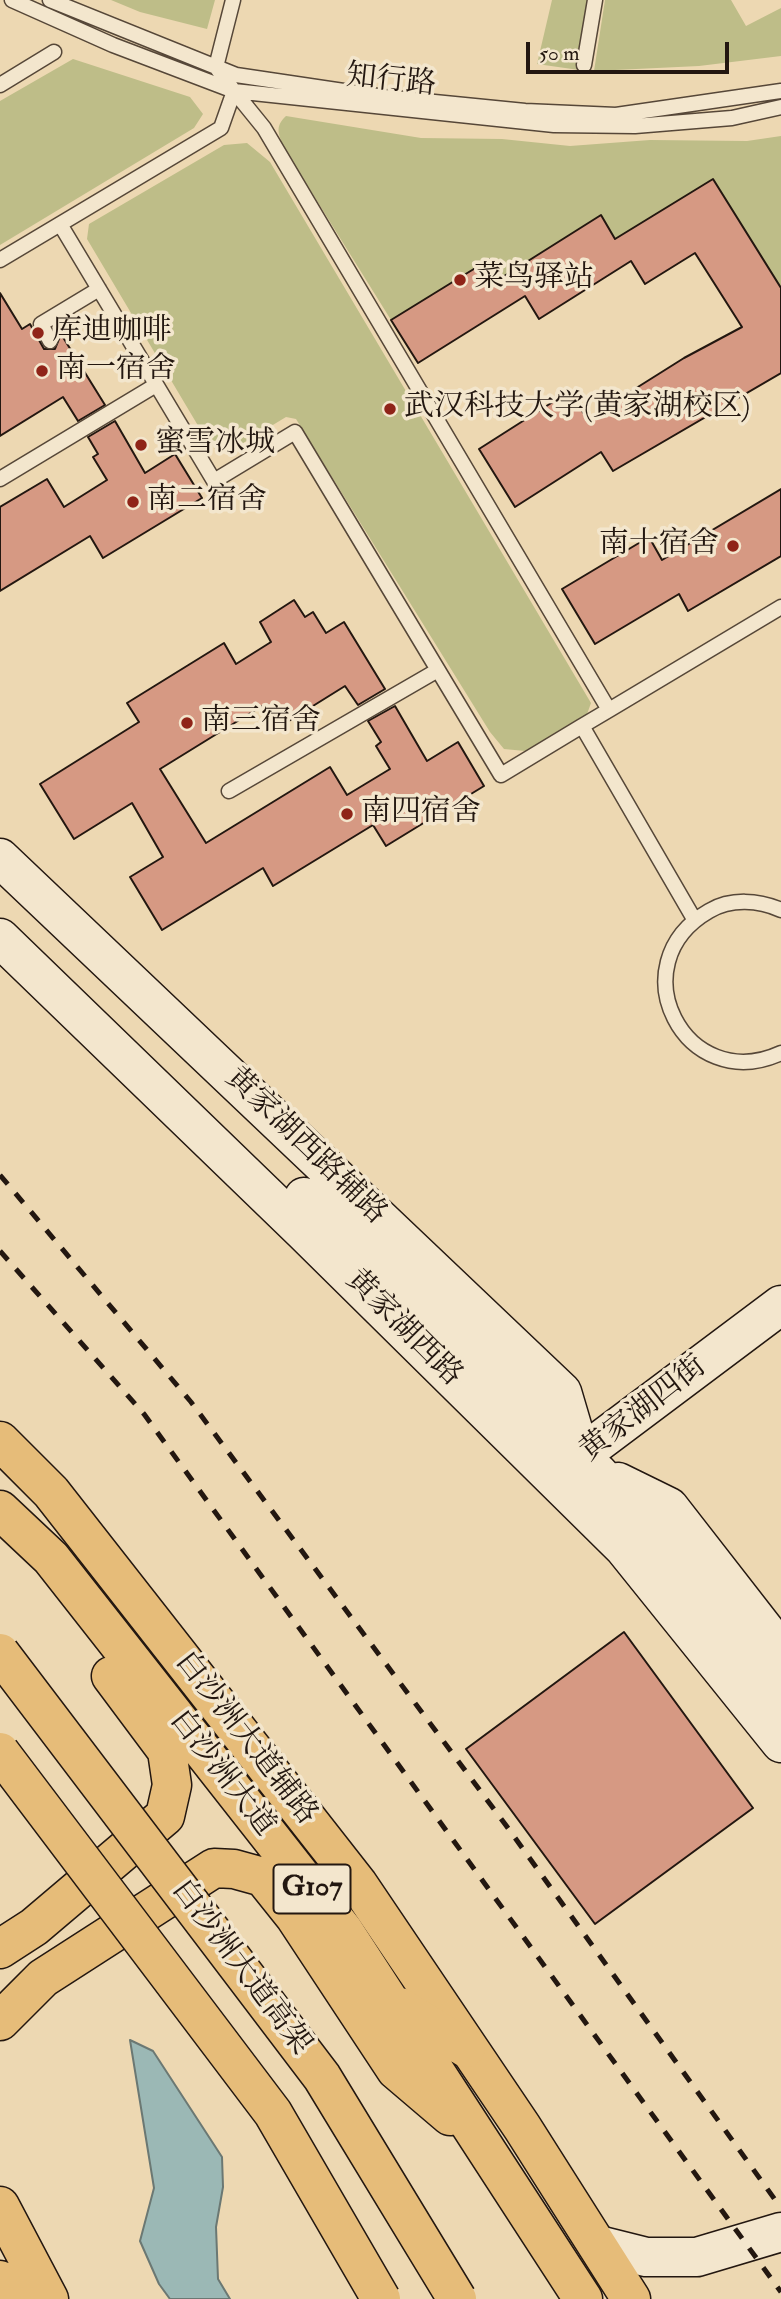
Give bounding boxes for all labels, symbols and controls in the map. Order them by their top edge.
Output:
scale bar [529,28,732,72]
text: 50 m [539,40,580,67]
street label: 知行路 [344,59,438,105]
place label: 菜鸟驿站 [474,262,594,298]
marker: 菜鸟驿站 [452,272,468,288]
place label: 库迪咖啡 [52,315,172,351]
marker: 库迪咖啡 [30,325,46,341]
place label: 南一宿舍 [56,353,176,389]
marker: 南一宿舍 [34,363,50,379]
place label: 武汉科技大学(黄家湖校区) [404,391,750,427]
marker: 武汉科技大学(黄家湖校区) [382,401,398,417]
place label: 蜜雪冰城 [155,427,275,463]
marker: 蜜雪冰城 [133,437,149,453]
place label: 南二宿舍 [147,484,267,520]
marker: 南二宿舍 [125,494,141,510]
place label: 南十宿舍 [599,528,719,564]
marker: 南十宿舍 [725,538,741,554]
place label: 南三宿舍 [201,705,321,741]
marker: 南三宿舍 [179,715,195,731]
place label: 南四宿舍 [361,796,481,832]
marker: 南四宿舍 [339,806,355,822]
street label: 黄家湖西路辅路 [217,1061,393,1233]
street label: 黄家湖西路 [337,1263,469,1395]
street label: 黄家湖四街 [574,1350,714,1470]
street label: 白沙洲大道辅路 [166,1645,324,1833]
street label: 白沙洲大道 [161,1704,281,1844]
road number: G107 [274,1864,350,1913]
street label: 白沙洲大道高架 [162,1873,318,2063]

